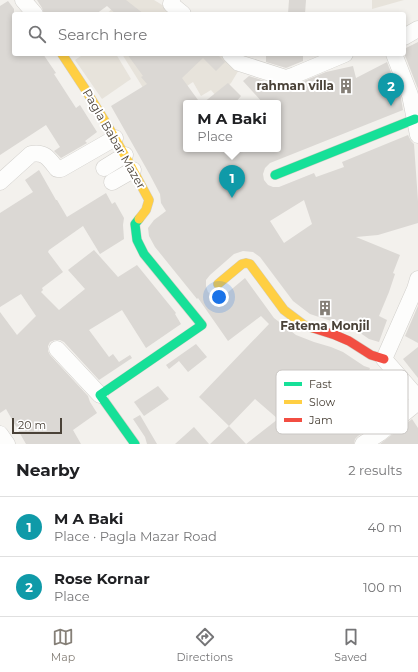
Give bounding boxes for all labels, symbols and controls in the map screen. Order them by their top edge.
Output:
search box [12,12,406,56]
icon: search [26,23,48,45]
text: Search here [58,25,147,44]
pin: 2 [378,73,404,106]
building icon: rahman villa [337,77,355,95]
place label: rahman villa [257,78,334,93]
street label: Pagla Babar Mazer [80,86,149,192]
popup [183,100,281,152]
text: M A Baki [197,109,267,128]
text: Place [197,128,233,144]
pin: 1 [219,165,245,198]
your location [209,287,229,307]
building icon: Fatema Monjil [316,299,334,317]
place label: Fatema Monjil [280,318,370,333]
legend [276,370,408,434]
text: Fast [309,377,333,391]
text: Slow [309,395,335,409]
text: Jam [308,413,333,427]
scale bar [12,416,62,435]
text: 20 m [18,418,46,432]
text: Nearby [16,460,80,480]
text: 2 results [348,462,402,478]
text: M A Baki [54,509,123,528]
text: 1 [26,519,32,535]
text: 40 m [368,519,402,535]
text: Place · Pagla Mazar Road [54,528,217,544]
text: Rose Kornar [54,569,150,588]
text: 2 [25,579,33,595]
text: 100 m [363,579,402,595]
text: Place [54,588,90,604]
tab: Map [51,626,75,664]
tab: Directions [177,626,233,664]
tab: Saved [334,626,367,664]

